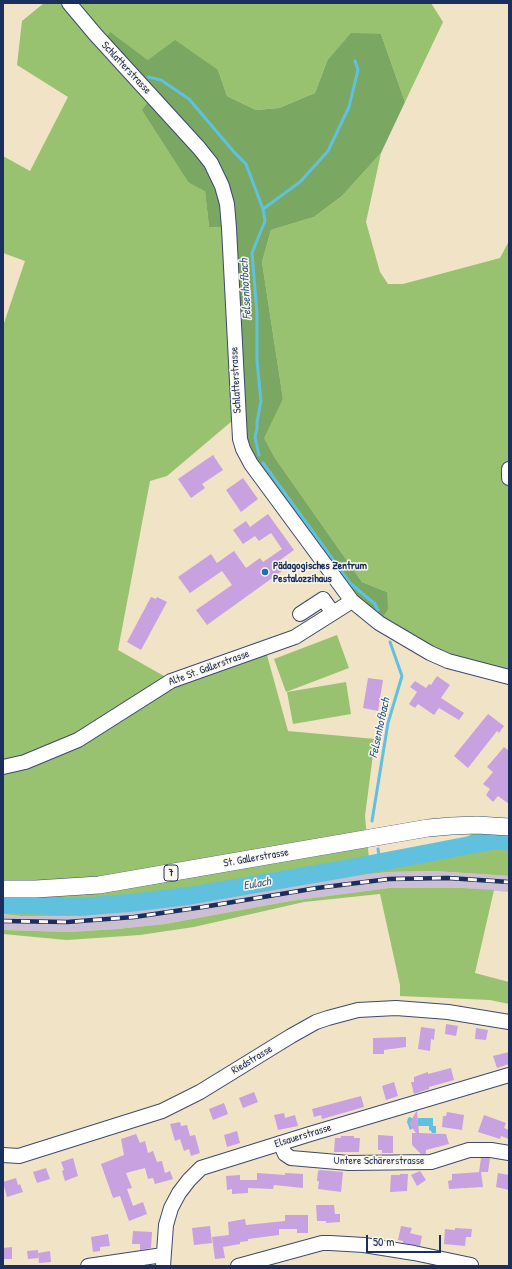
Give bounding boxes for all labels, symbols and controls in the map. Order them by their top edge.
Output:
street label: Schlatterstrasse [98,39,154,97]
water label: Felsenhofbach [237,258,255,320]
street label: Schlatterstrasse [228,346,244,414]
place label: Pädagogisches Zentrum Pestalozzihaus [273,559,367,585]
marker: Pädagogisches Zentrum Pestalozzihaus [260,567,270,577]
street label: Alte St. Gallerstrasse [167,647,251,689]
water label: Felsenhofbach [367,697,393,759]
street label: St. Gallerstrasse [222,846,290,870]
road number: 7 [164,865,178,881]
water label: Eulach [242,875,272,893]
street label: Riedstrasse [229,1043,275,1077]
street label: Elsauerstrasse [273,1121,333,1151]
street label: Untere Schärerstrasse [334,1154,424,1168]
scale bar [368,1227,443,1253]
text: 50 m [373,1233,394,1250]

